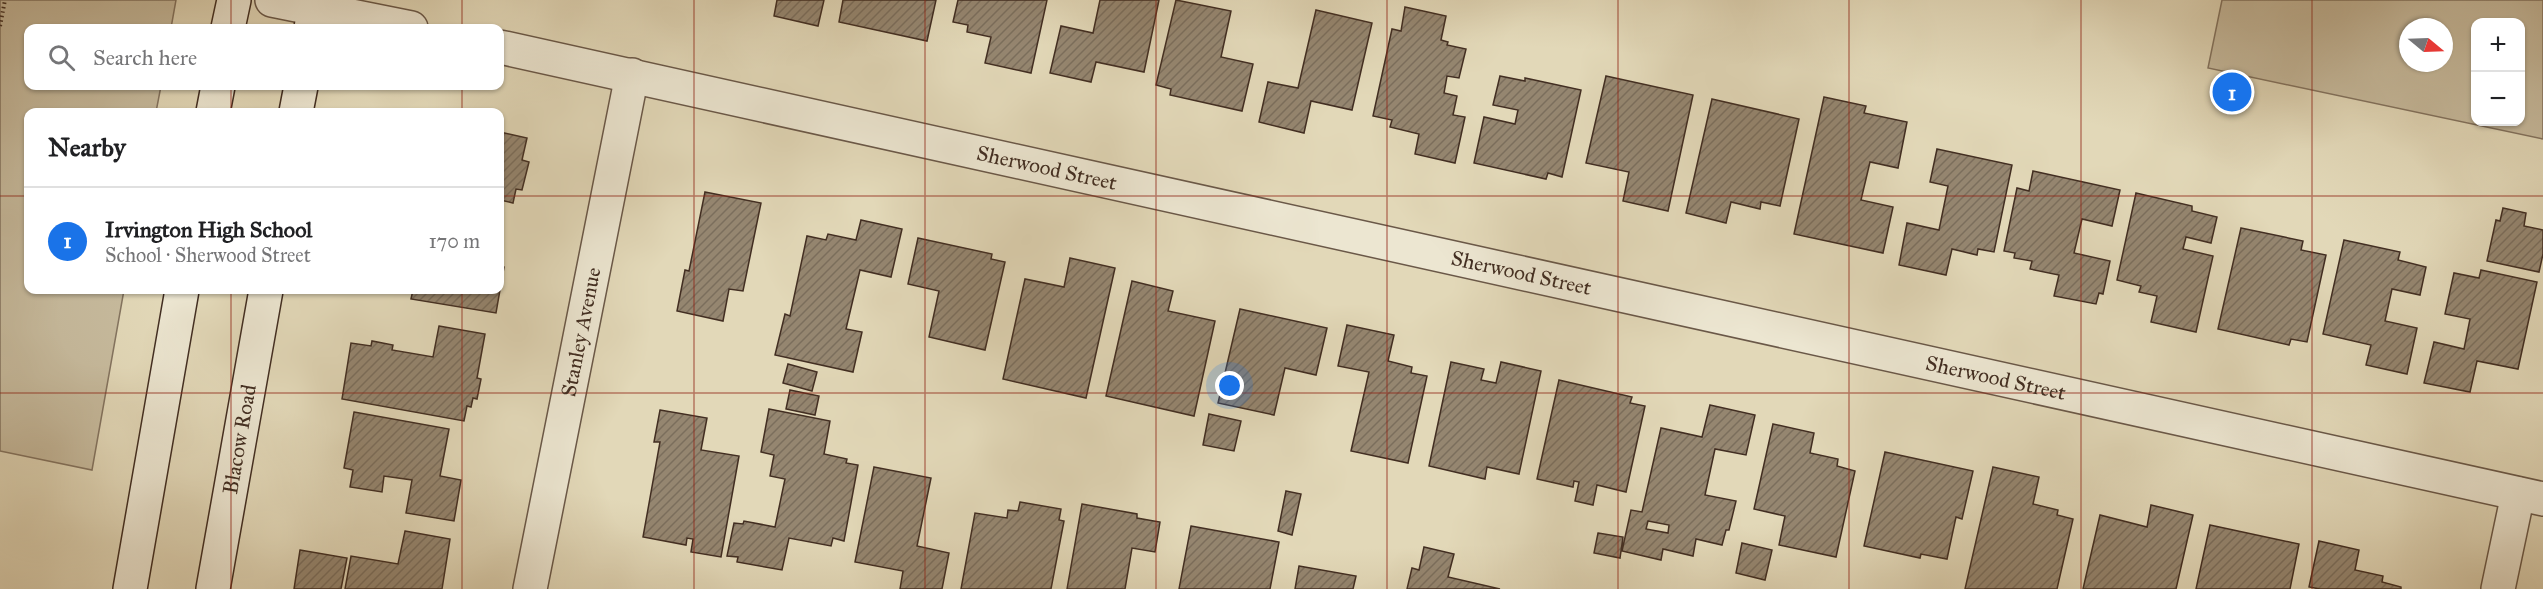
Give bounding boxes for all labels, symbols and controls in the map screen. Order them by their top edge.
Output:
north arrow [2399,18,2453,72]
map controls [2471,18,2525,126]
button: + [2471,18,2525,72]
search box [24,24,504,90]
icon: search [45,41,78,74]
text: Search here [93,44,197,71]
pin: 1 [2212,70,2252,115]
button: − [2471,72,2525,126]
text: Nearby [48,131,126,163]
street label: Sherwood Street [974,140,1120,196]
text: Irvington High School [105,216,312,243]
text: 1 [64,229,71,253]
text: 170 m [429,229,480,253]
text: School · Sherwood Street [105,243,311,267]
street label: Sherwood Street [1449,245,1594,301]
street label: Stanley Avenue [555,265,607,399]
street label: Sherwood Street [1923,350,2069,406]
your location [1215,371,1244,400]
street label: Blacow Road [217,382,262,496]

